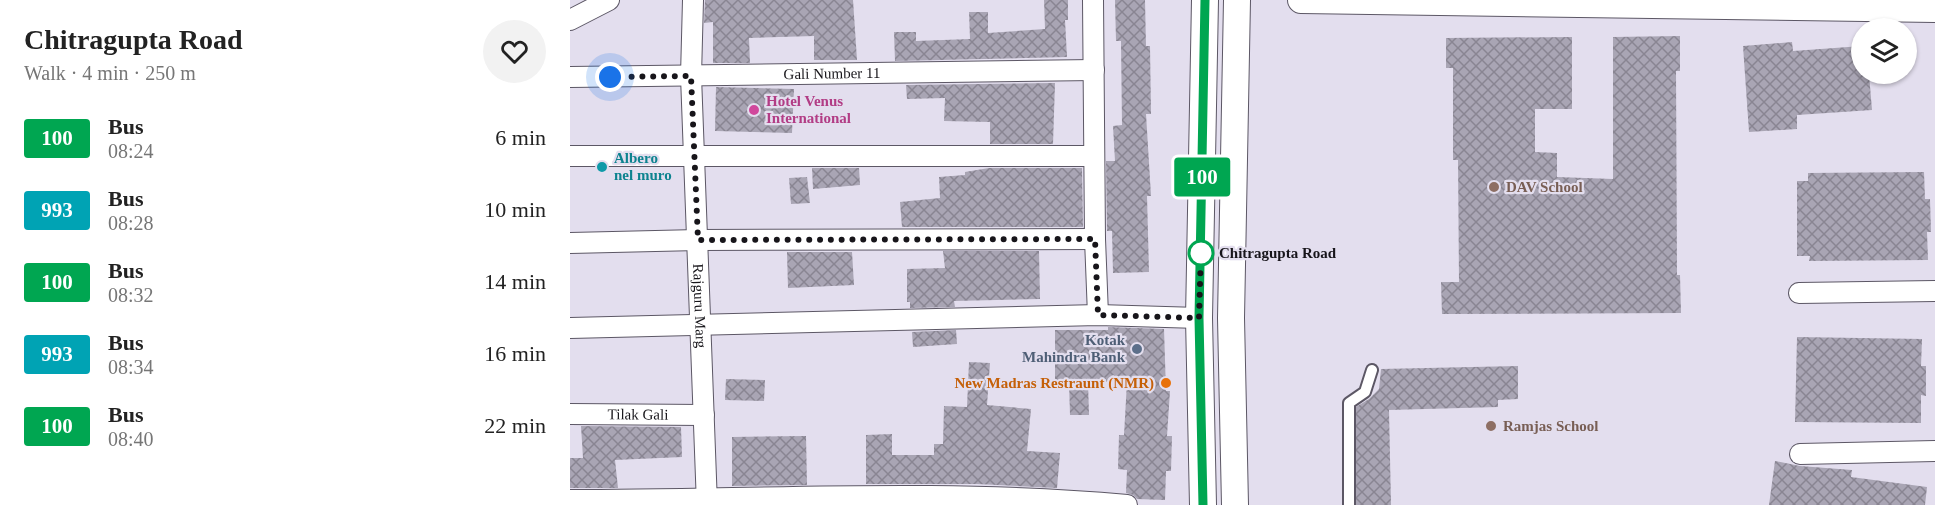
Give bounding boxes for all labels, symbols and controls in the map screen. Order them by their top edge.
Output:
map controls [1851,18,1917,84]
button: layers [1851,18,1917,84]
button: heart [483,20,546,83]
text: Chitragupta Road [24,24,243,55]
text: Walk · 4 min · 250 m [24,62,196,84]
your location [595,62,625,92]
street label: Gali Number 11 [783,65,881,82]
place label: Hotel Venus International [766,93,851,126]
marker: Hotel Venus International [747,103,761,117]
text: Bus [108,114,143,139]
text: 6 min [495,125,546,150]
text: 100 [41,126,73,150]
text: 08:24 [108,140,154,162]
place label: Albero nel muro [614,150,672,183]
line badge: 100 [1168,158,1236,196]
marker: Albero nel muro [595,160,609,174]
text: 100 [1186,165,1218,189]
place label: DAV School [1506,179,1583,195]
marker: DAV School [1487,180,1501,194]
text: Bus [108,186,143,211]
text: 10 min [484,197,546,222]
text: 993 [41,198,73,222]
text: 08:28 [108,212,154,234]
marker: Chitragupta Road [1188,240,1214,266]
place label: Chitragupta Road [1219,245,1337,261]
text: Bus [108,258,143,283]
street label: Rajguru Marg [690,263,709,349]
text: 14 min [484,269,546,294]
text: 100 [41,270,73,294]
text: 08:32 [108,284,154,306]
text: Bus [108,330,143,355]
place label: Kotak Mahindra Bank [1022,332,1126,365]
text: 16 min [484,341,546,366]
text: 993 [41,342,73,366]
marker: Kotak Mahindra Bank [1130,342,1144,356]
text: 08:34 [108,356,154,378]
place label: New Madras Restraunt (NMR) [954,375,1154,392]
marker: New Madras Restraunt (NMR) [1159,376,1173,390]
text: Bus [108,402,143,427]
street label: Tilak Gali [608,406,668,423]
text: 22 min [484,413,546,438]
text: 100 [41,414,73,438]
place label: Ramjas School [1503,418,1598,434]
marker: Ramjas School [1484,419,1498,433]
text: 08:40 [108,428,154,450]

